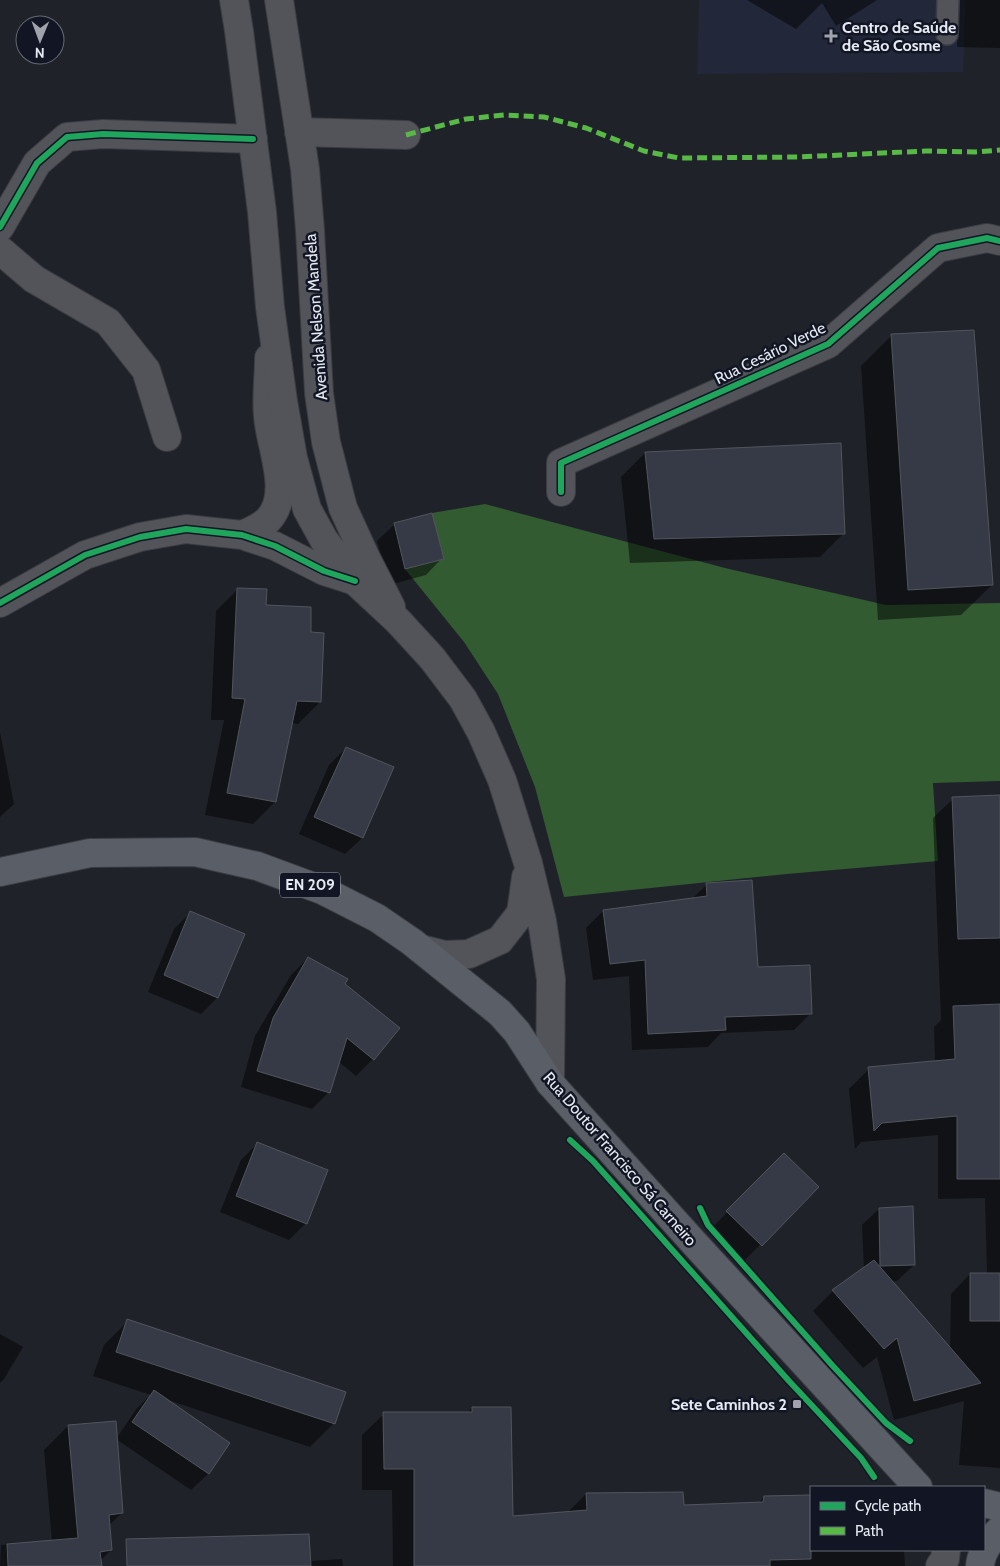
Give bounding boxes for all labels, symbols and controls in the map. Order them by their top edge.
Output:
north arrow [15,15,65,65]
place label: Centro de Saúde de São Cosme [842,18,956,55]
marker: Centro de Saúde de São Cosme [824,29,838,43]
text: N [35,44,45,62]
street label: Avenida Nelson Mandela [301,233,331,401]
street label: Rua Cesário Verde [711,318,829,388]
road number: EN 209 [280,872,340,898]
street label: Rua Doutor Francisco Sá Carneiro [539,1068,701,1250]
place label: Sete Caminhos 2 [671,1395,787,1414]
marker: Sete Caminhos 2 [791,1398,803,1410]
legend [810,1486,985,1551]
text: Cycle path [855,1497,921,1515]
text: Path [855,1522,884,1540]

